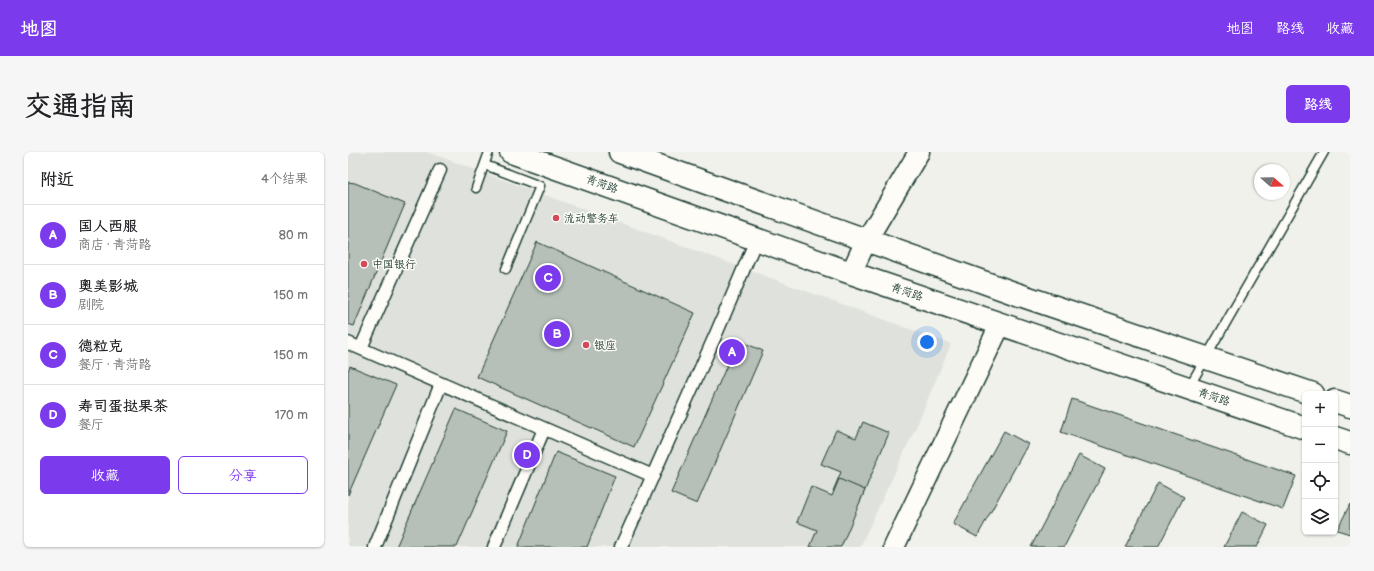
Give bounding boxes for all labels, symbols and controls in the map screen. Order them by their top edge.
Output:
text: 地图 [20,18,58,41]
text: 地图 [1226,20,1254,37]
text: 路线 [1276,20,1304,37]
text: 收藏 [1326,20,1354,37]
button: 路线 [1286,85,1350,123]
text: 交通指南 [24,90,136,123]
north arrow [1254,164,1290,200]
text: 附近 [40,170,74,190]
text: 4个结果 [261,171,308,187]
street label: 青菏路 [584,172,620,196]
place label: 流动警务车 [564,212,619,225]
marker: 流动警务车 [551,213,561,223]
text: 国人西服 [78,217,138,236]
text: A [49,227,57,243]
text: 80 m [279,227,308,243]
text: 商店 · 青菏路 [78,237,151,253]
place label: 中国银行 [372,258,416,271]
marker: 中国银行 [359,259,369,269]
pin: C [535,263,561,293]
text: 奥美影城 [78,277,138,296]
street label: 青菏路 [889,280,925,304]
text: B [48,287,58,303]
text: 150 m [274,287,308,303]
text: 剧院 [78,297,104,313]
pin: B [544,319,570,349]
your location [917,332,937,352]
text: 德粒克 [78,337,123,356]
pin: A [719,337,745,367]
place label: 银座 [594,339,616,352]
marker: 银座 [581,340,591,350]
text: C [48,347,58,363]
text: 150 m [274,347,308,363]
text: 餐厅 · 青菏路 [78,357,151,373]
street label: 青菏路 [1196,385,1232,409]
map controls [1302,391,1338,535]
button: + [1302,391,1338,427]
text: 寿司蛋挞果茶 [78,397,168,416]
text: D [48,407,58,423]
text: 170 m [275,407,308,423]
text: 餐厅 [78,417,104,433]
button: − [1302,427,1338,463]
pin: D [514,440,540,470]
button: 收藏 [40,456,170,494]
button: 分享 [178,456,308,494]
button: locate [1302,463,1338,499]
button: layers [1302,499,1338,535]

